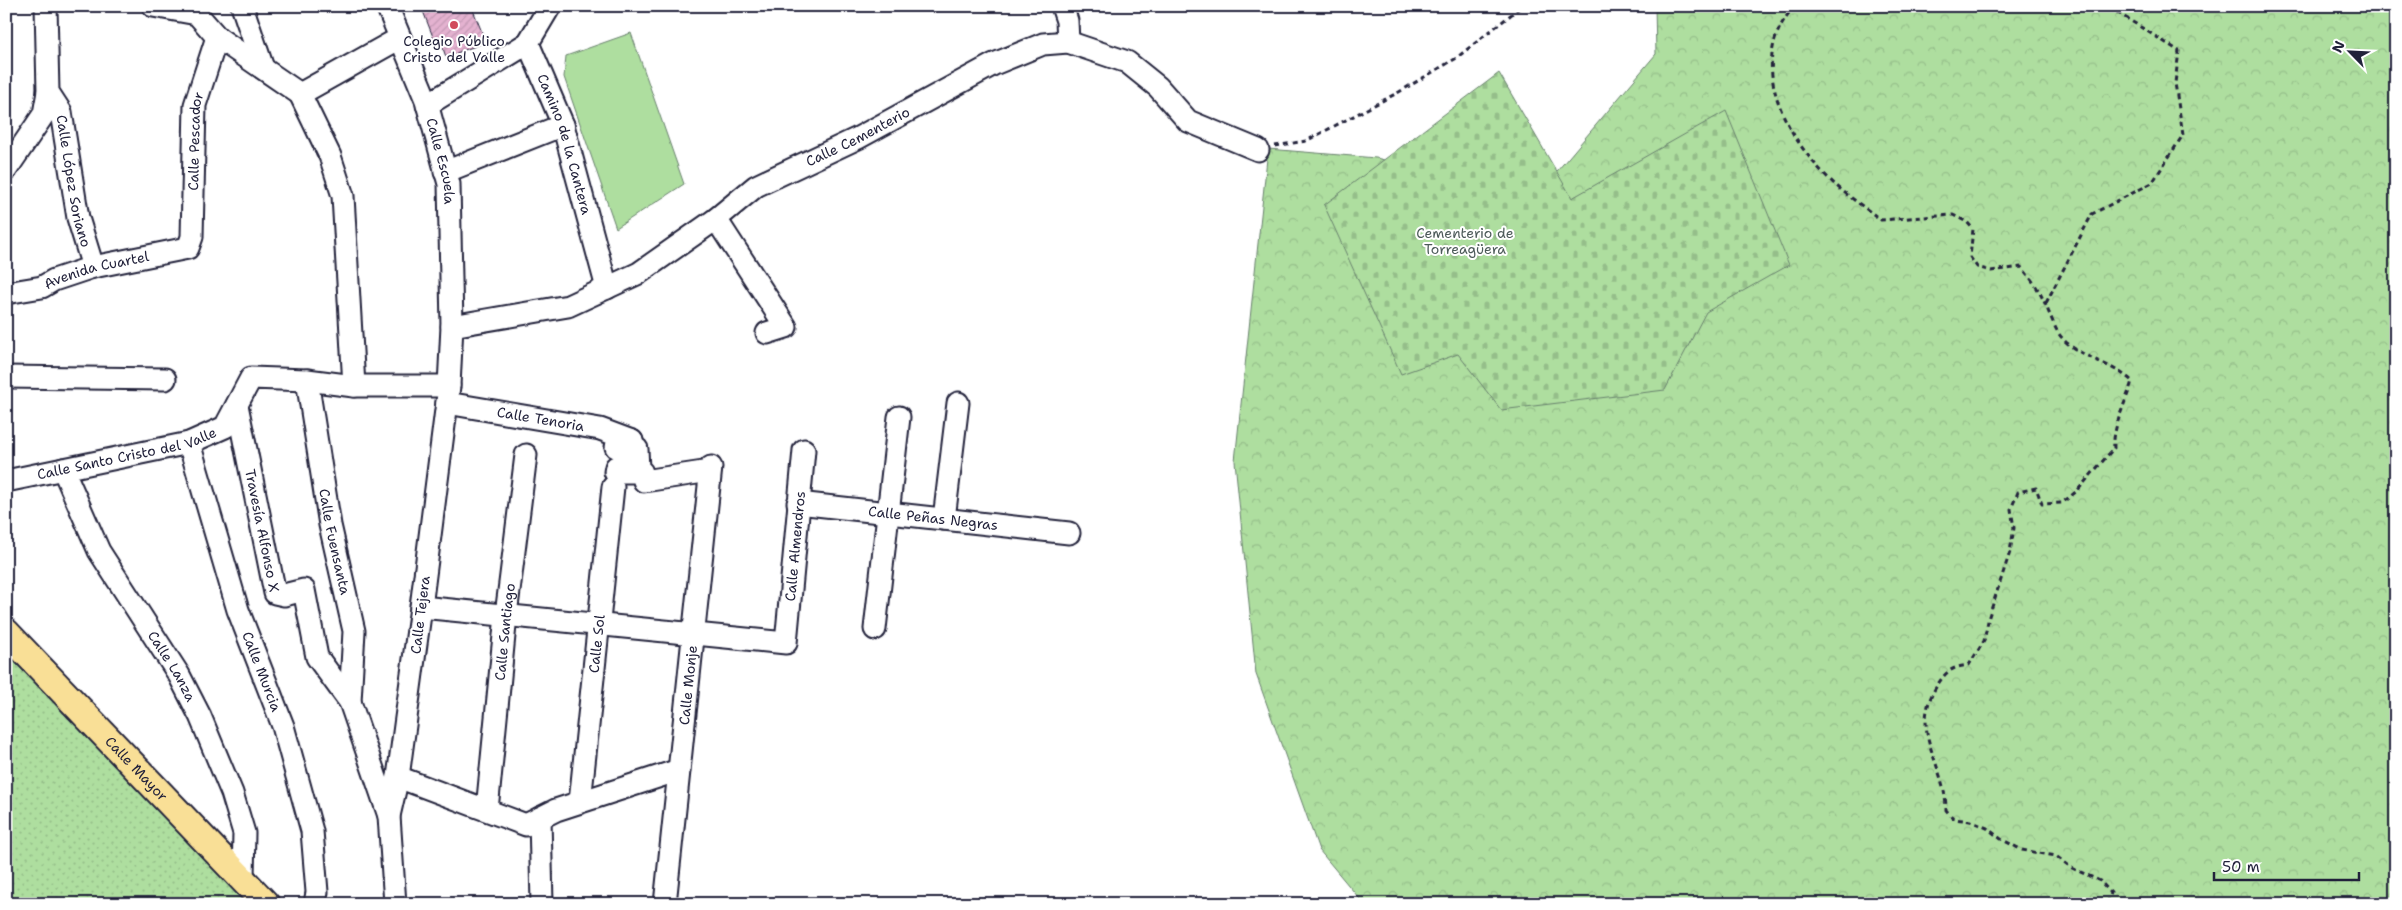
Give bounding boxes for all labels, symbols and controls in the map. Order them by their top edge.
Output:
marker: Colegio Público Cristo del Valle [448,19,460,31]
north arrow [2324,28,2374,78]
place label: Colegio Público Cristo del Valle [403,32,505,66]
text: N [2328,38,2349,55]
street label: Camino de la Cantera [533,71,596,217]
street label: Calle Pescador [184,89,208,191]
street label: Calle Cementerio [803,103,913,170]
street label: Calle López Soriano [53,114,95,249]
street label: Calle Escuela [422,116,458,205]
park label: Cementerio de Torreagüera [1416,224,1514,258]
street label: Avenida Cuartel [40,247,151,293]
street label: Calle Tenoria [496,403,586,435]
street label: Calle Santo Cristo del Valle [36,423,219,483]
street label: Travesía Alfonso X [241,467,284,594]
street label: Calle Fuensanta [315,487,355,597]
street label: Calle Almendros [781,490,809,602]
street label: Calle Peñas Negras [867,502,999,534]
street label: Calle Tejera [406,575,434,655]
street label: Calle Santiago [491,582,519,681]
street label: Calle Sol [585,613,609,674]
street label: Calle Lanza [144,627,200,705]
street label: Calle Murcia [238,629,286,714]
street label: Calle Monje [675,644,701,726]
street label: Calle Mayor [101,732,172,805]
scale bar [2214,850,2360,882]
text: 50 m [2222,857,2260,877]

